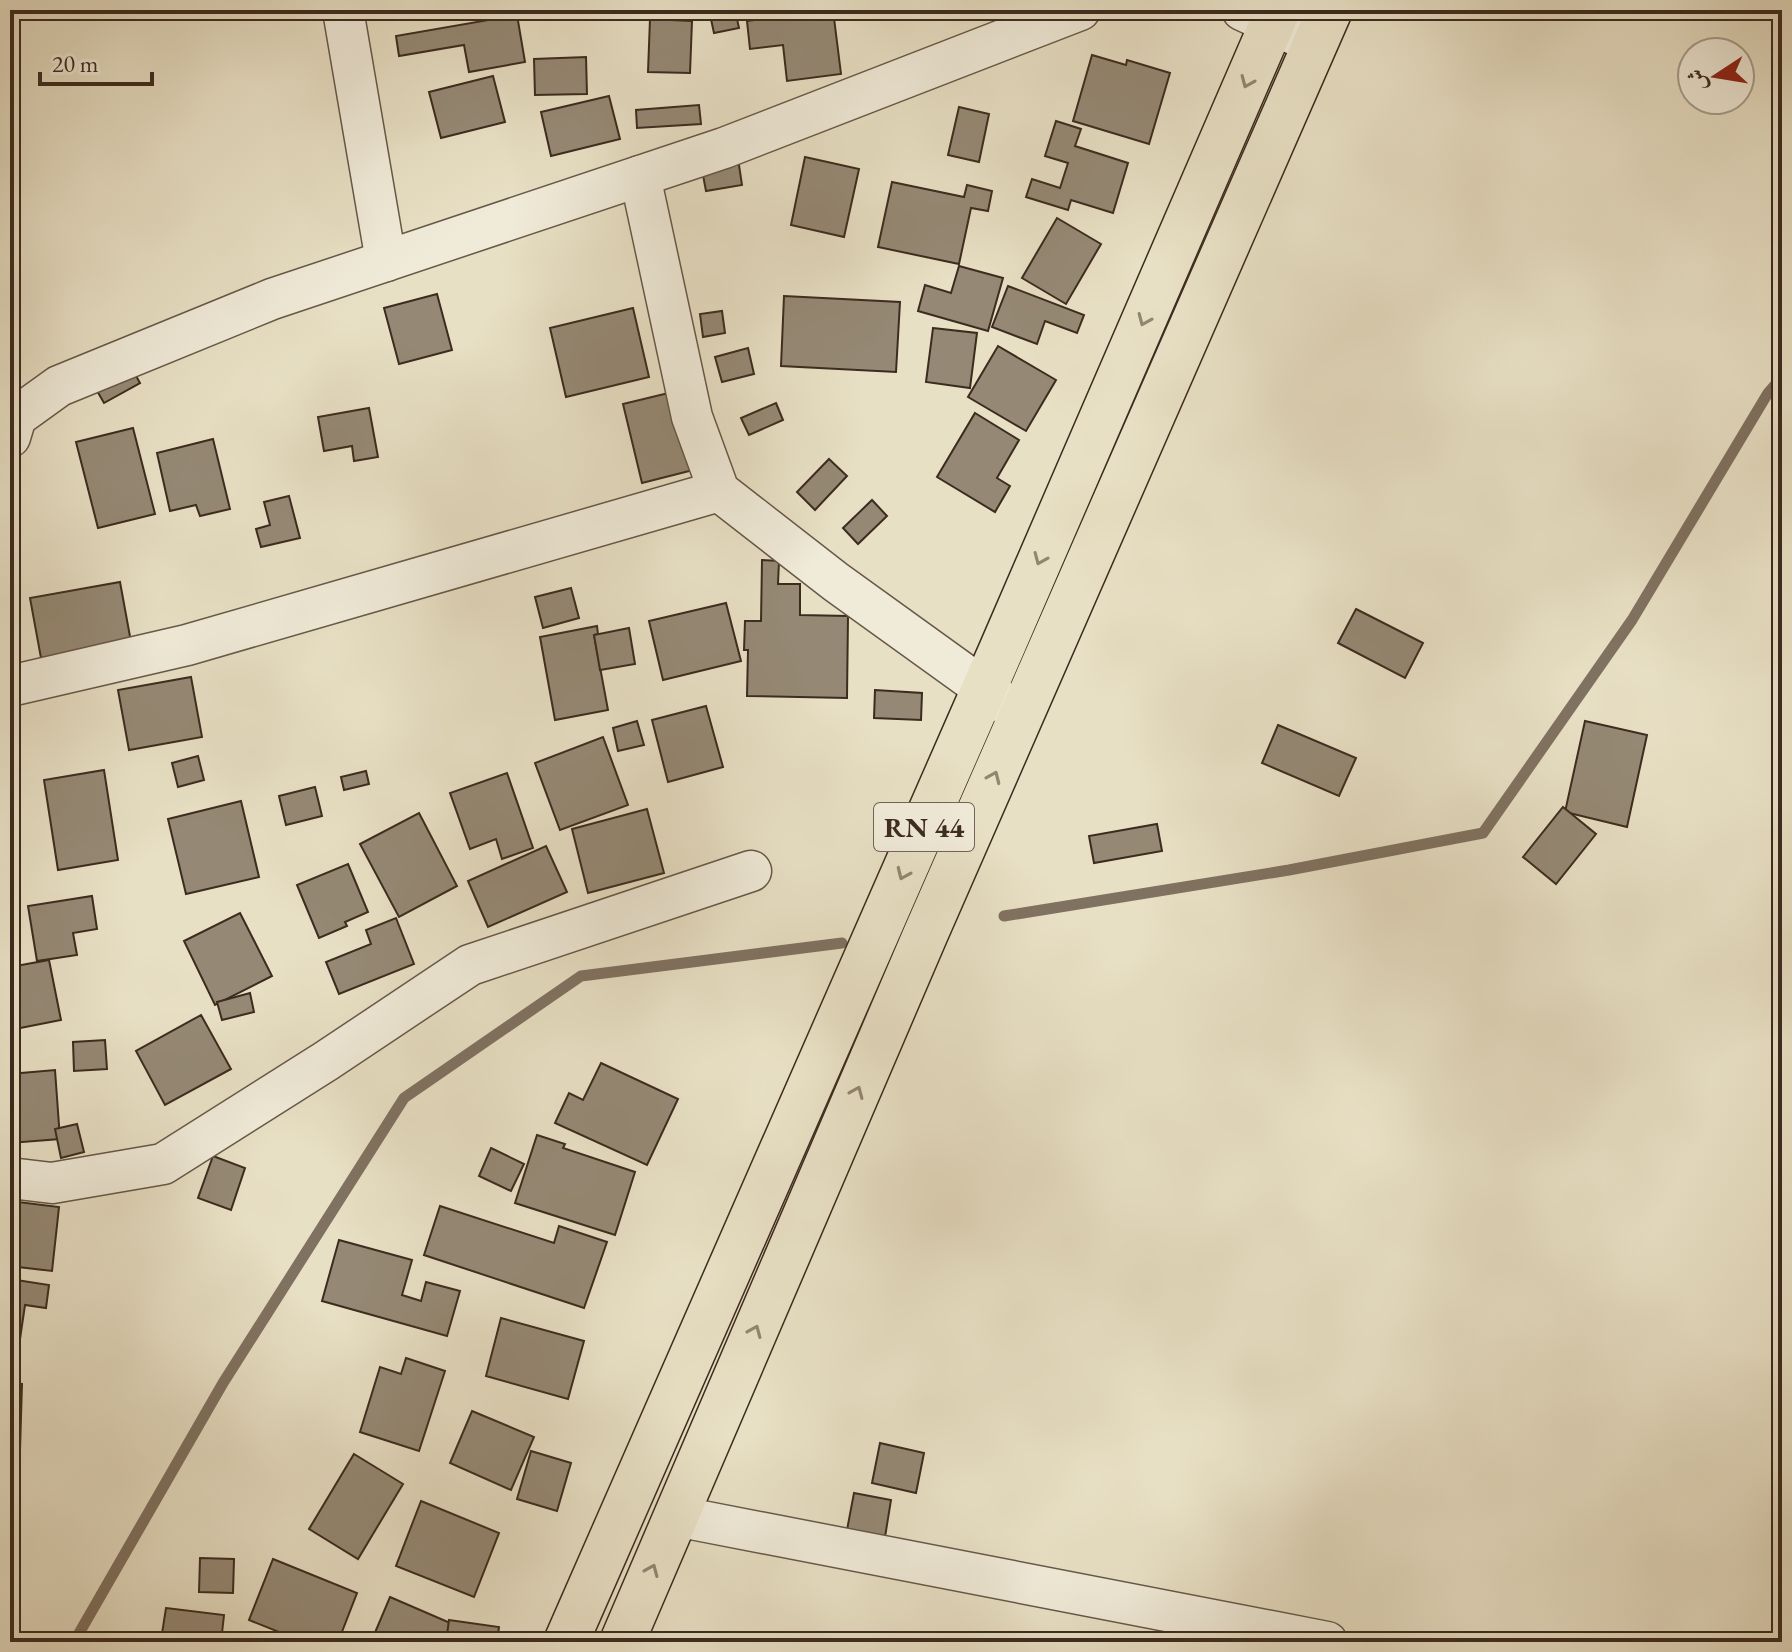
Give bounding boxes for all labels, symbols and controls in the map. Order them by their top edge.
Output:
scale bar [40,36,152,86]
north arrow [1676,36,1756,116]
text: 20 m [52,48,99,79]
text: ش [1680,66,1713,94]
one-way arrow [1240,73,1256,88]
one-way arrow [1137,312,1153,326]
one-way arrow [1034,551,1050,565]
one-way arrow [984,770,1000,785]
road number: RN 44 [874,803,974,851]
one-way arrow [896,866,912,880]
one-way arrow [848,1086,864,1100]
one-way arrow [745,1325,761,1339]
one-way arrow [643,1564,659,1578]

